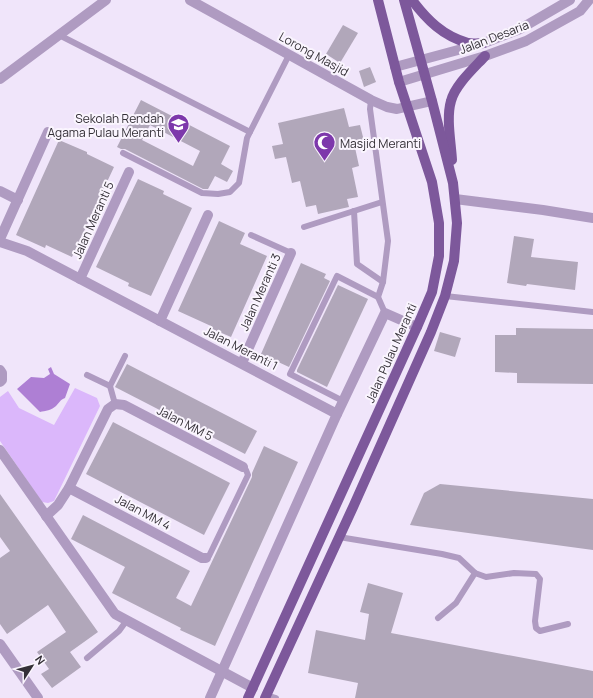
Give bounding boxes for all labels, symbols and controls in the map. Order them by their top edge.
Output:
street label: Jalan Desaria [457,16,531,58]
street label: Lorong Masjid [276,28,352,80]
place label: Sekolah Rendah Agama Pulau Meranti [47,110,164,141]
school or university icon: Sekolah Rendah Agama Pulau Meranti [166,112,192,145]
mosque icon: Masjid Meranti [311,130,337,163]
place label: Masjid Meranti [340,135,421,152]
street label: Jalan Meranti 5 [68,179,118,261]
street label: Jalan Meranti 3 [235,251,285,333]
street label: Jalan Pulau Meranti [361,301,421,405]
street label: Jalan Meranti 1 [201,322,281,374]
street label: Jalan MM 5 [154,402,216,444]
street label: Jalan MM 4 [112,490,174,534]
north arrow [12,646,52,686]
text: N [32,652,49,668]

